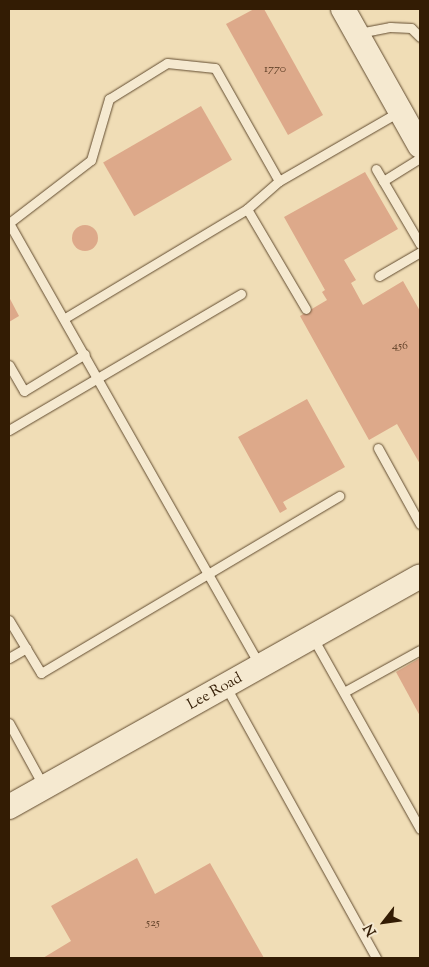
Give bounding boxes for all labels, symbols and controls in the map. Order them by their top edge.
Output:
house number: 1770 [264,63,286,77]
house number: 456 [392,340,408,354]
street label: Lee Road [184,670,246,714]
north arrow [359,897,409,947]
house number: 525 [146,917,160,931]
text: N [360,920,382,939]

